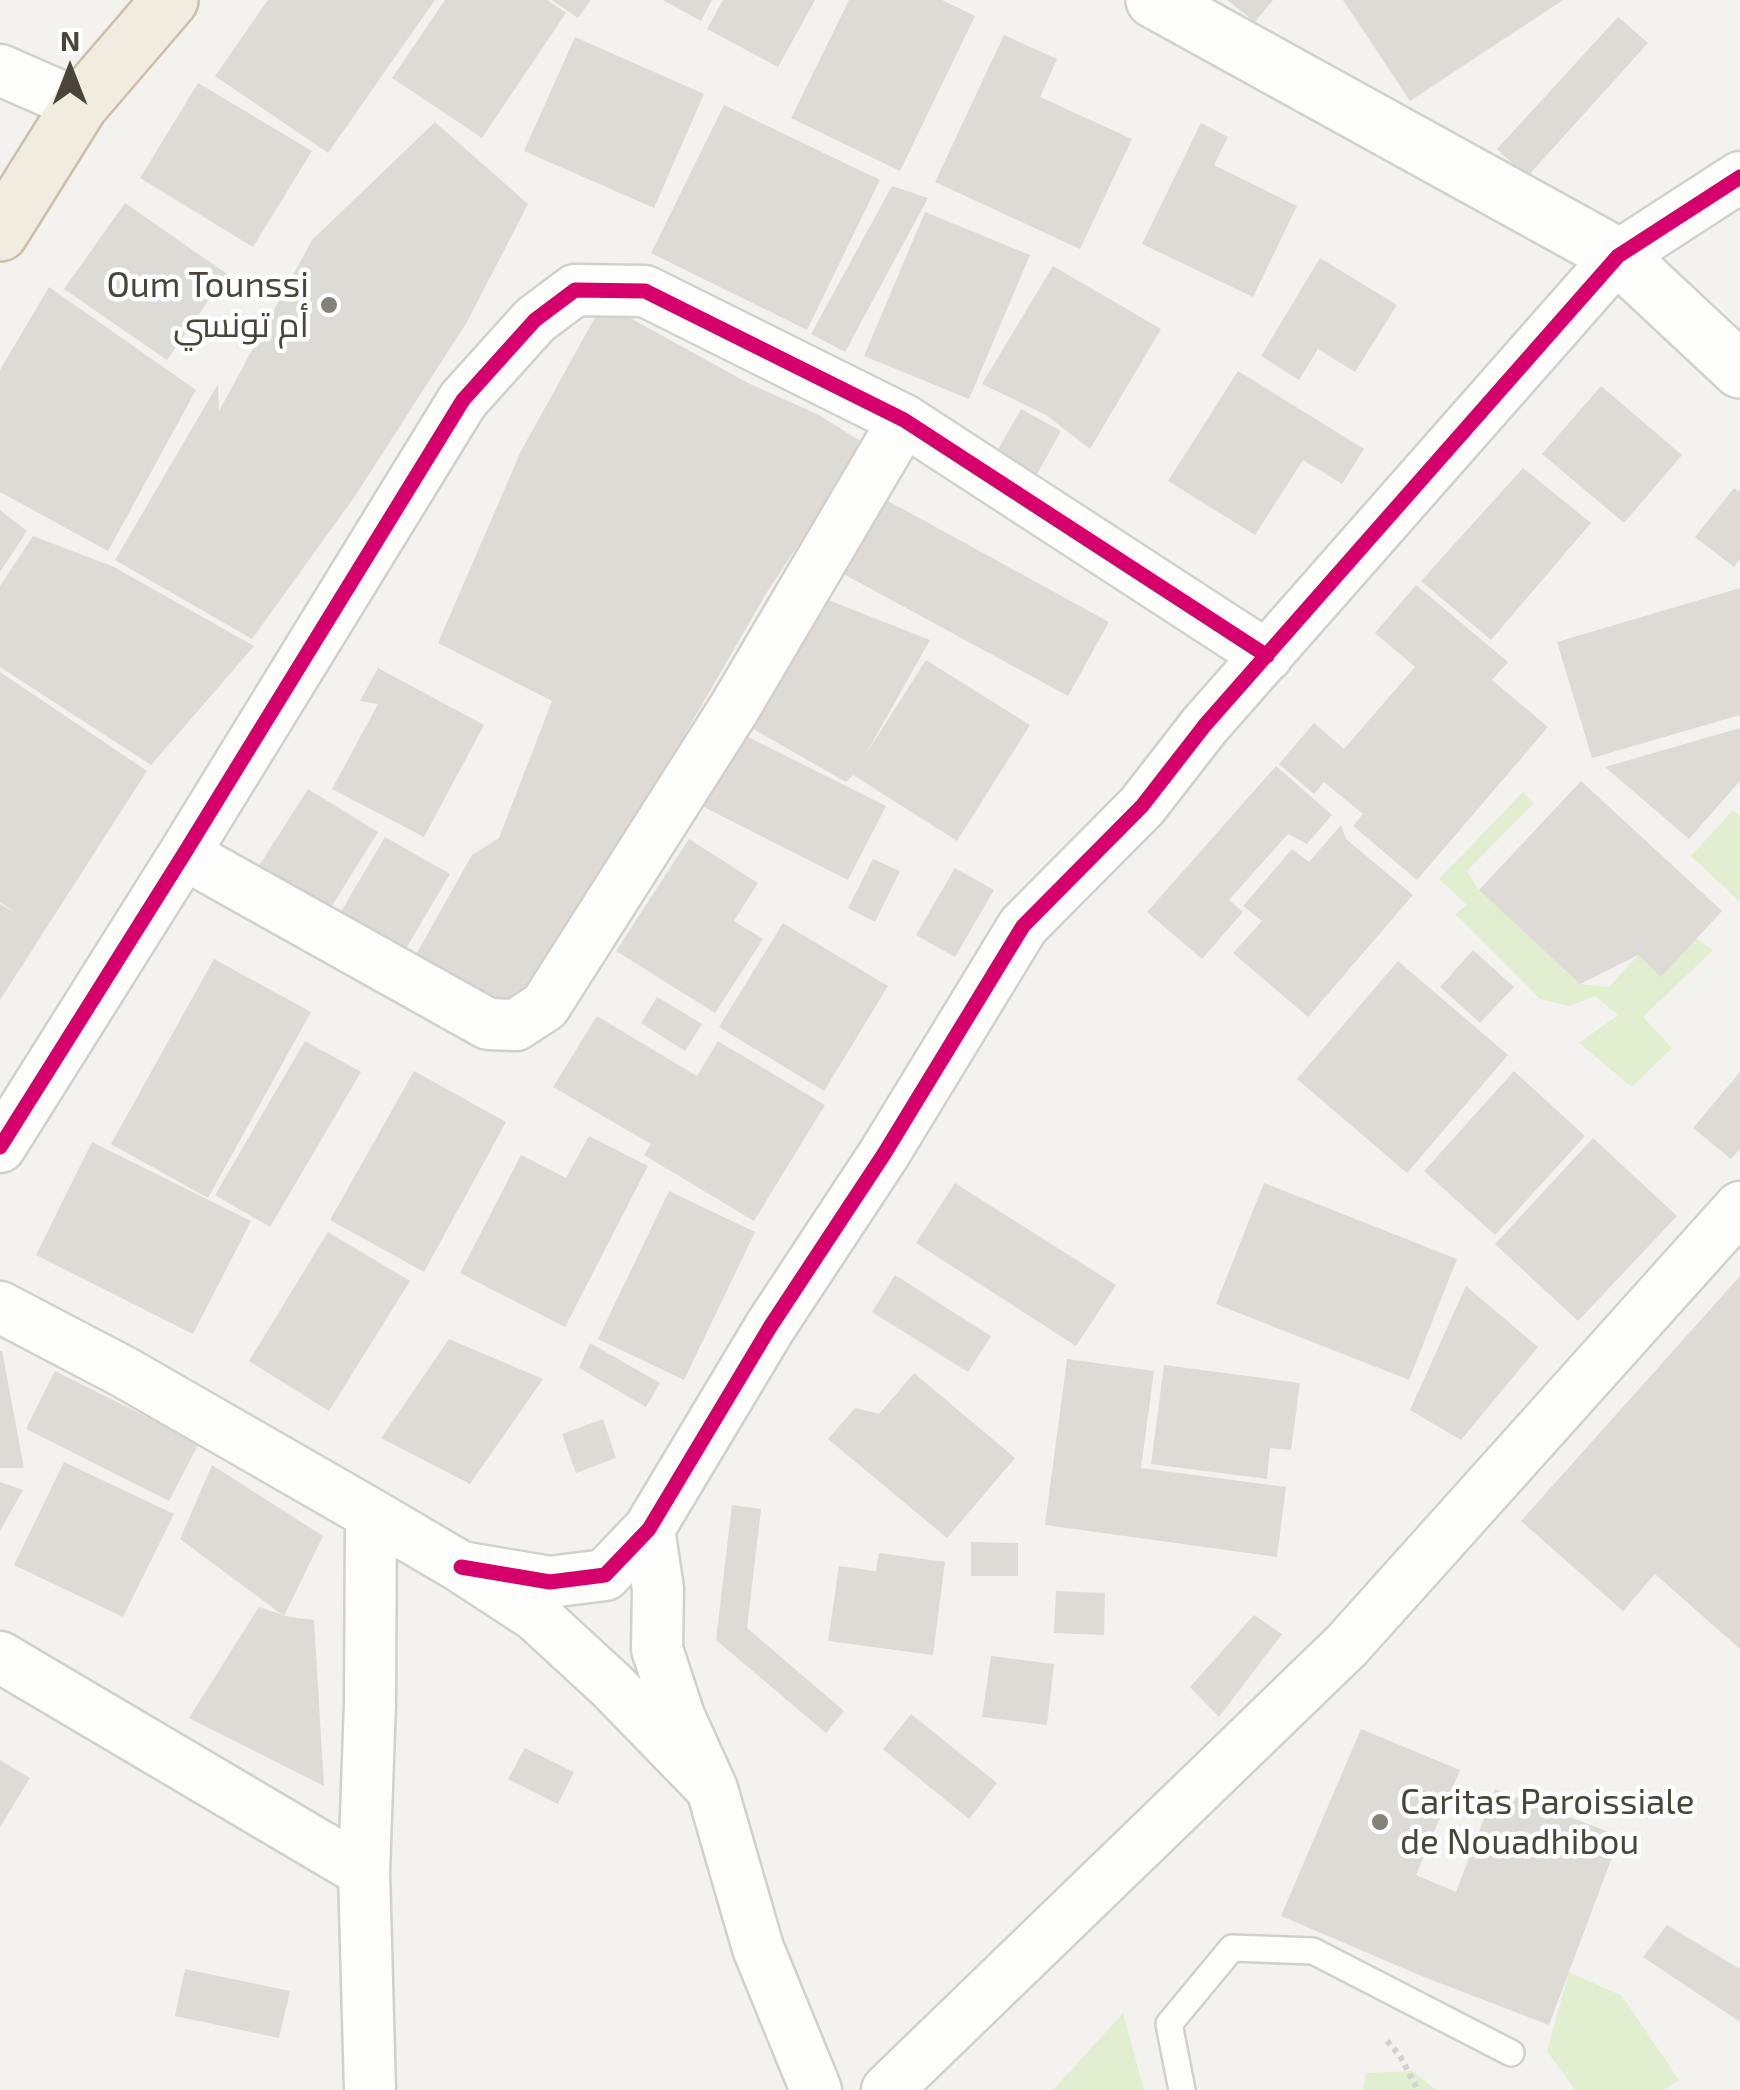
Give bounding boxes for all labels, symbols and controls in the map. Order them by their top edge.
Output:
north arrow [20,20,120,120]
text: N [60,23,80,57]
place label: Oum Tounssi أم تونسي [106,264,309,346]
marker: Oum Tounssi أم تونسي [318,294,340,316]
place label: Caritas Paroissiale de Nouadhibou [1400,1781,1695,1863]
marker: Caritas Paroissiale de Nouadhibou [1369,1811,1391,1833]

